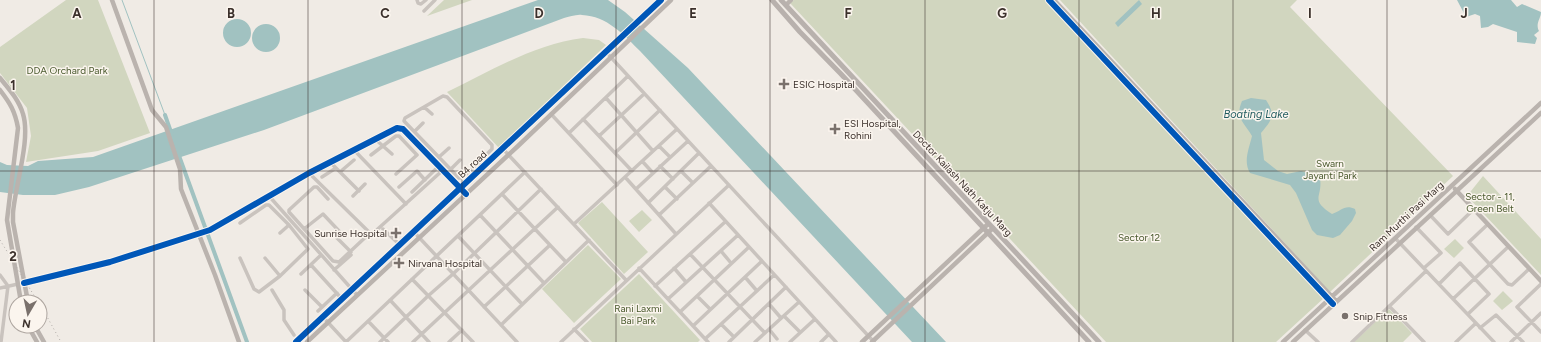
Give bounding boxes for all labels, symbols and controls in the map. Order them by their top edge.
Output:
text: A [72,6,82,21]
text: B [227,6,235,21]
text: C [380,6,390,21]
text: D [534,6,544,21]
text: E [689,6,697,21]
text: F [844,6,852,21]
text: G [997,6,1007,21]
text: H [1151,6,1161,21]
text: I [1308,6,1312,21]
text: J [1460,6,1468,21]
park label: DDA Orchard Park [27,64,108,77]
text: 1 [10,78,16,93]
marker: ESIC Hospital [778,78,790,90]
place label: ESIC Hospital [793,78,855,91]
water label: Boating Lake [1223,108,1289,121]
place label: ESI Hospital, Rohini [844,117,901,142]
marker: ESI Hospital, Rohini [829,123,841,135]
street label: Doctor Kailash Nath Katju Marg [910,128,1015,239]
street label: B4 road [455,148,490,181]
park label: Swarn Jayanti Park [1303,157,1357,182]
street label: Ram Murthi Pasi Marg [1366,178,1446,254]
park label: Sector - 11, Green Belt [1465,190,1515,215]
place label: Sunrise Hospital [314,227,387,240]
marker: Sunrise Hospital [390,227,402,239]
park label: Sector 12 [1118,231,1160,244]
text: 2 [9,249,17,264]
marker: Nirvana Hospital [393,257,405,269]
place label: Nirvana Hospital [408,257,482,270]
north arrow [8,294,48,334]
park label: Rani Laxmi Bai Park [614,302,662,327]
place label: Snip Fitness [1353,310,1408,323]
marker: Snip Fitness [1340,311,1350,321]
text: N [21,316,32,330]

